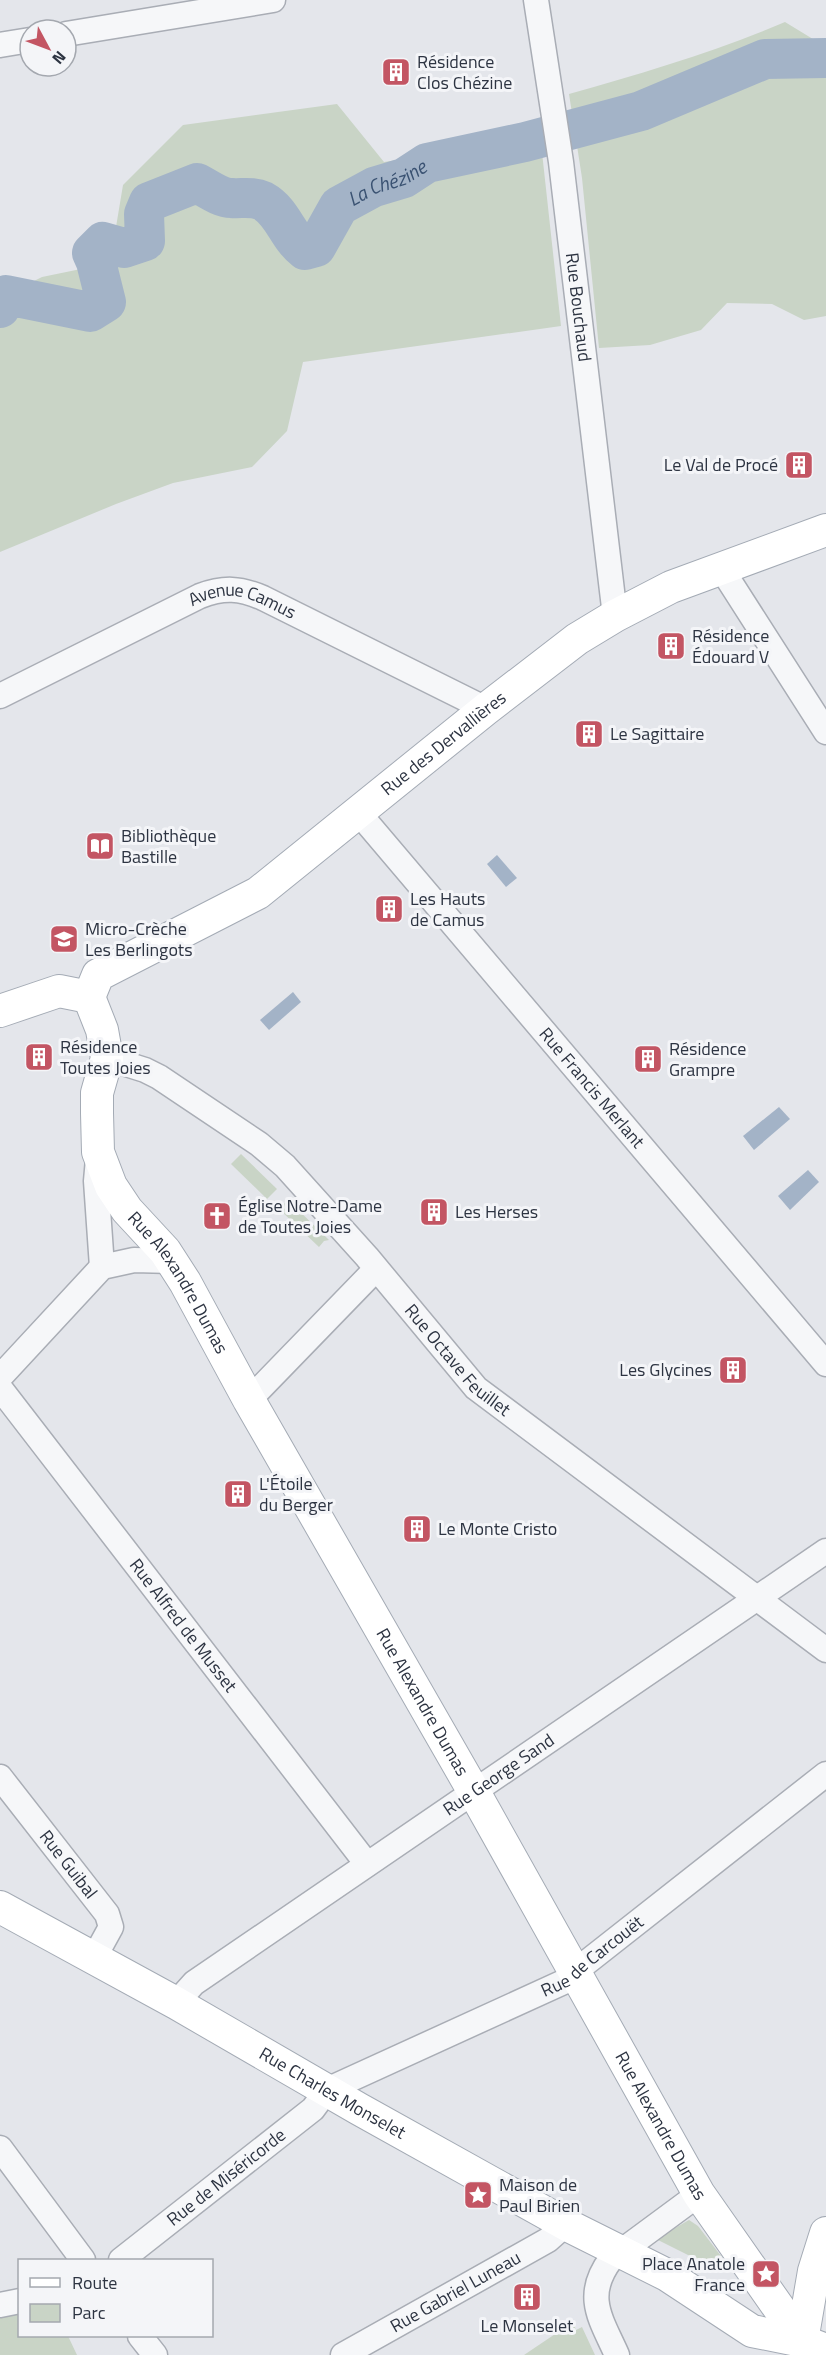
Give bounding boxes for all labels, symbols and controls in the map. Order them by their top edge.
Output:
north arrow [18,18,78,78]
text: N [47,46,72,70]
place label: Résidence Clos Chézine [417,48,512,96]
building icon: Résidence Clos Chézine [380,56,412,88]
water label: La Chézine [341,150,434,214]
street label: Rue Bouchaud [559,251,599,363]
building icon: Le Val de Procé [783,449,815,481]
place label: Le Val de Procé [664,451,778,478]
street label: Avenue Camus [183,576,301,625]
place label: Résidence Édouard V [692,622,770,670]
building icon: Résidence Édouard V [655,630,687,662]
street label: Rue des Dervallières [375,684,512,802]
building icon: Le Sagittaire [573,718,605,750]
place label: Le Sagittaire [610,720,704,747]
place label: Bibliothèque Bastille [121,822,216,870]
library icon: Bibliothèque Bastille [84,830,116,862]
place label: Les Hauts de Camus [410,885,485,933]
building icon: Les Hauts de Camus [373,893,405,925]
place label: Micro-Crèche Les Berlingots [85,915,193,963]
school or university icon: Micro-Crèche Les Berlingots [48,923,80,955]
street label: Rue Francis Merlant [533,1021,652,1154]
place label: Résidence Toutes Joies [60,1033,151,1081]
place label: Résidence Grampre [669,1035,746,1083]
building icon: Résidence Toutes Joies [23,1041,55,1073]
building icon: Résidence Grampre [632,1043,664,1075]
place label: Église Notre-Dame de Toutes Joies [238,1192,382,1240]
building icon: Les Herses [418,1196,450,1228]
place label: Les Herses [455,1198,538,1225]
church icon: Église Notre-Dame de Toutes Joies [201,1200,233,1232]
street label: Rue Alexandre Dumas [122,1205,235,1359]
street label: Rue Octave Feuillet [398,1298,517,1423]
building icon: Les Glycines [717,1354,749,1386]
place label: Les Glycines [619,1356,712,1383]
place label: L'Étoile du Berger [259,1470,333,1518]
building icon: L'Étoile du Berger [222,1478,254,1510]
building icon: Le Monte Cristo [401,1513,433,1545]
place label: Le Monte Cristo [438,1515,557,1542]
street label: Rue Alfred de Musset [123,1553,244,1698]
street label: Rue Alexandre Dumas [370,1623,476,1781]
street label: Rue George Sand [437,1727,560,1822]
street label: Rue Guibal [33,1824,104,1904]
street label: Rue de Carcouët [536,1908,650,2004]
street label: Rue Charles Monselet [254,2040,412,2146]
street label: Rue Alexandre Dumas [609,2046,713,2206]
street label: Rue de Miséricorde [161,2121,291,2232]
place label: Maison de Paul Birien [499,2171,580,2219]
place icon: Maison de Paul Birien [462,2179,494,2211]
street label: Rue Gabriel Luneau [385,2244,526,2339]
place label: Place Anatole France [642,2250,745,2298]
place icon: Place Anatole France [750,2258,782,2290]
legend [18,2259,213,2337]
text: Route [72,2269,117,2296]
building icon: Le Monselet [511,2281,543,2313]
text: Parc [72,2299,106,2326]
place label: Le Monselet [481,2312,574,2339]

